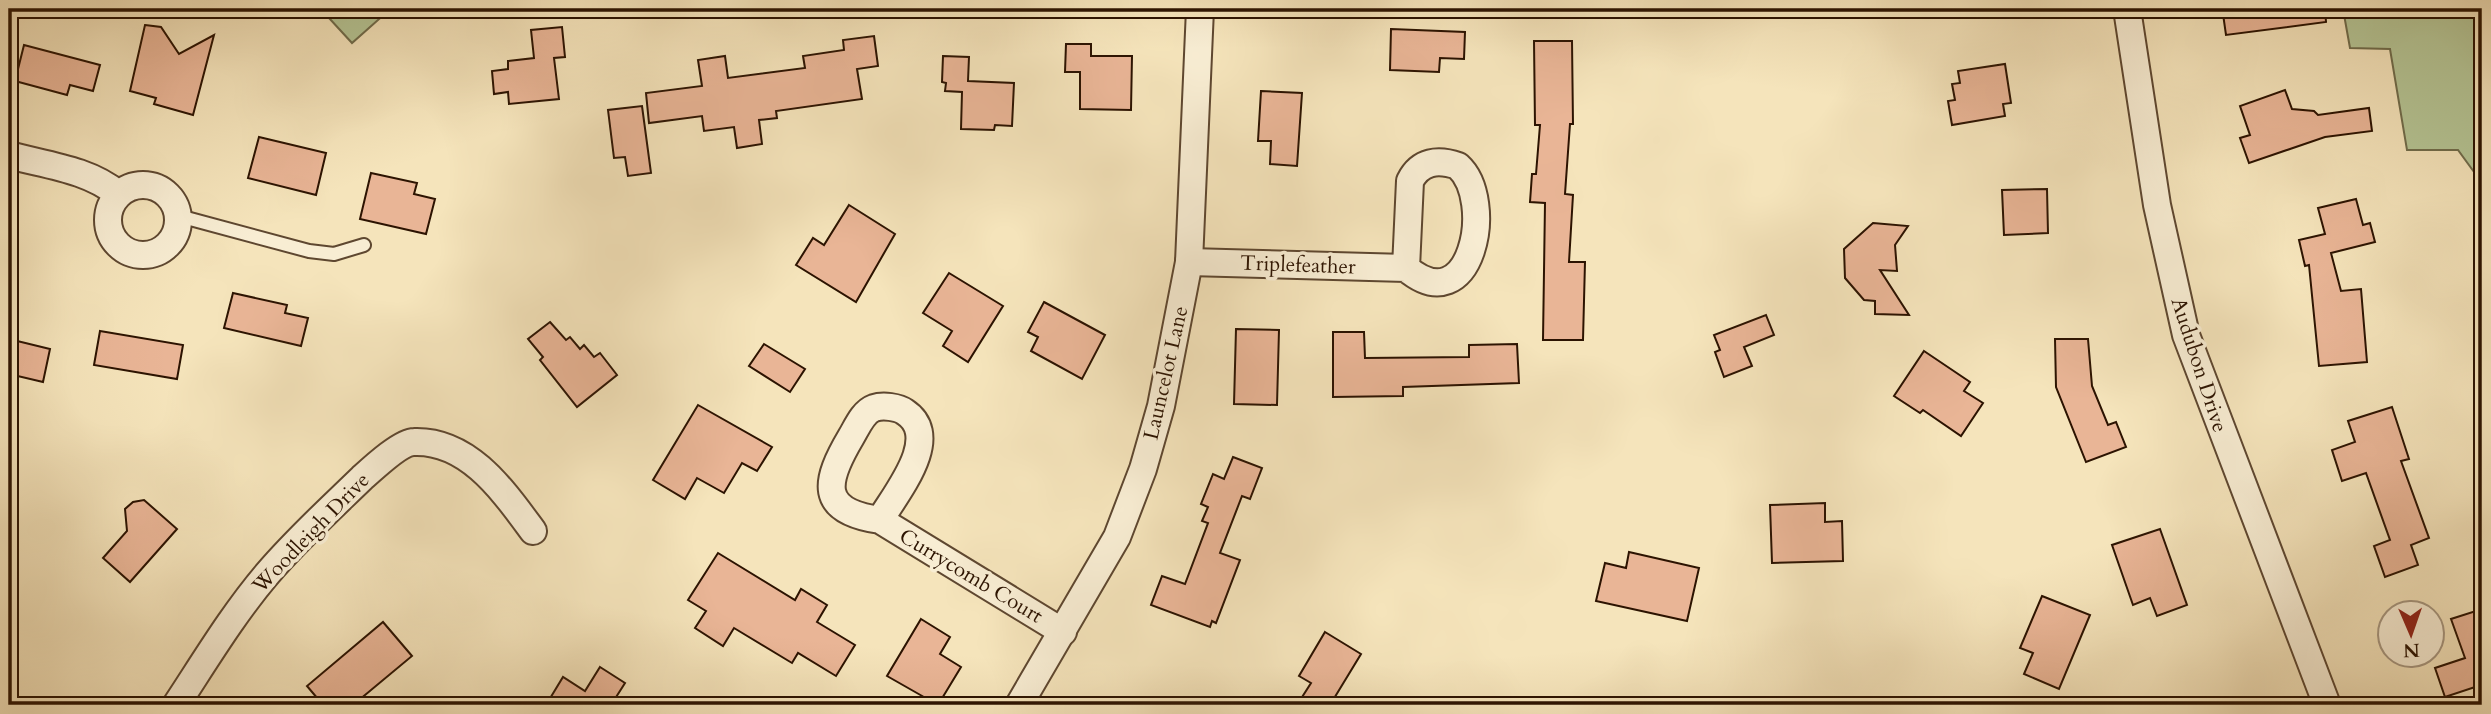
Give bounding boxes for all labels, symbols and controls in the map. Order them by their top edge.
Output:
street label: Triplefeather [1240,248,1357,282]
street label: Audubon Drive [2164,294,2234,436]
street label: Launcelot Lane [1137,303,1195,443]
street label: Woodleigh Drive [245,466,376,600]
street label: Currycomb Court [894,522,1049,631]
north arrow [2376,598,2446,668]
text: N [2402,637,2420,663]

